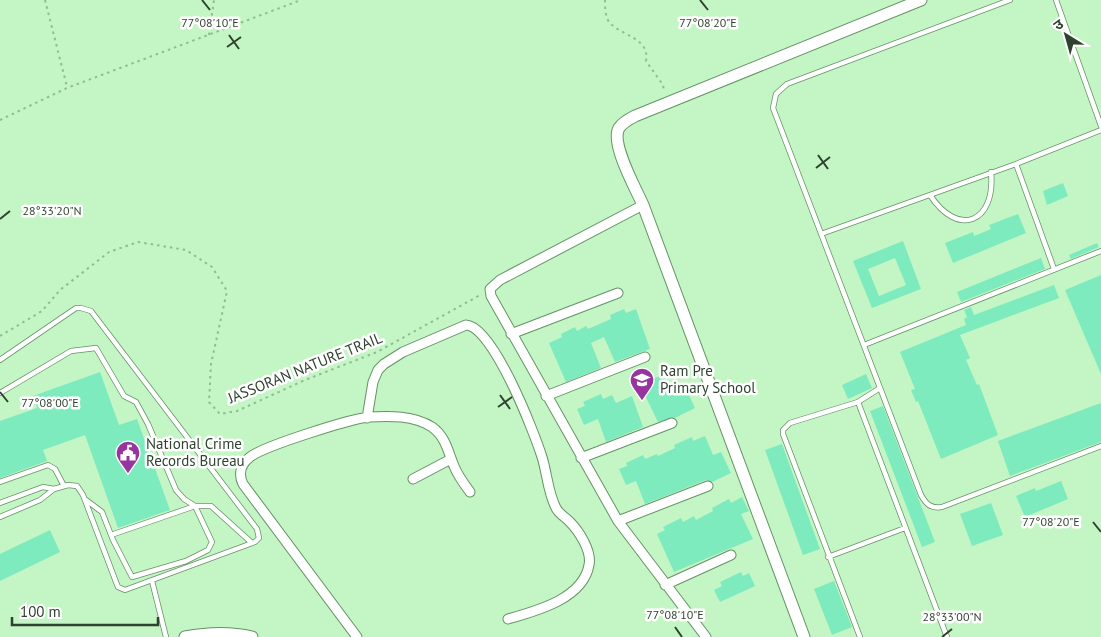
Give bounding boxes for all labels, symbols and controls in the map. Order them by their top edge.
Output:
north arrow [1041,10,1091,60]
text: उ [1049,14,1068,34]
text: 77°08'10"E [181,15,239,30]
text: 77°08'20"E [679,15,737,30]
text: 28°33'20"N [22,203,82,218]
street label: JASSORAN NATURE TRAIL [224,328,385,408]
place label: Ram Pre Primary School [660,361,756,397]
school or university icon: Ram Pre Primary School [629,367,655,401]
text: 77°08'00"E [21,395,79,410]
place label: National Crime Records Bureau [146,434,245,470]
public building icon: National Crime Records Bureau [115,440,141,474]
text: 77°08'20"E [1022,514,1080,529]
scale bar [12,594,159,626]
text: 100 m [20,602,61,621]
text: 77°08'10"E [646,607,704,622]
text: 28°33'00"N [922,609,982,624]

